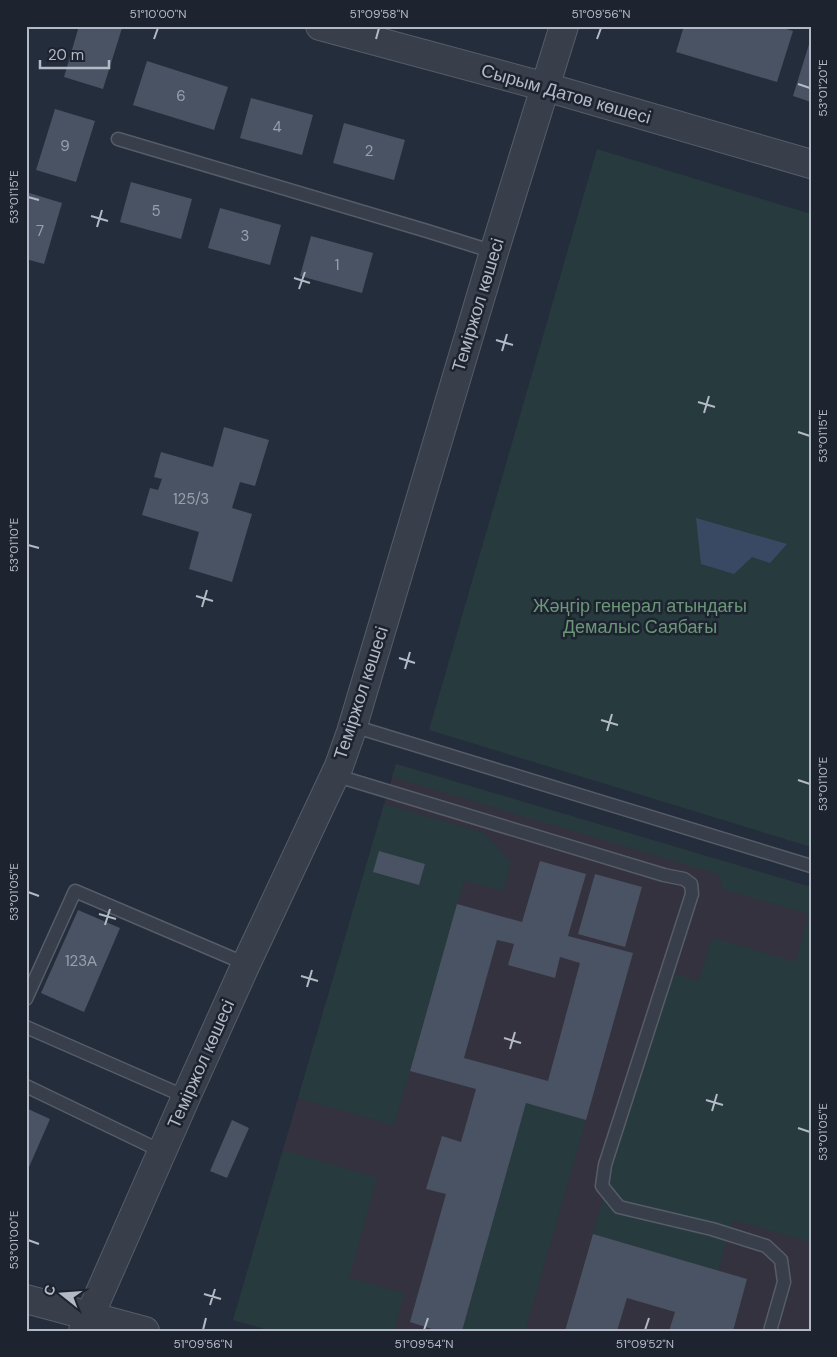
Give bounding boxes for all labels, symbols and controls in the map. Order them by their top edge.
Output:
text: 51°10'00"N [129,6,187,22]
text: 51°09'58"N [350,6,408,22]
text: 51°09'56"N [571,6,631,22]
scale bar [40,38,109,70]
text: 20 m [48,45,84,65]
street label: Сырым Датов көшесі [478,58,654,130]
text: 53°01'20"E [815,59,831,117]
house number: 6 [176,86,186,106]
house number: 4 [272,117,282,137]
house number: 9 [60,136,70,156]
house number: 2 [365,141,373,161]
text: 53°01'15"E [6,170,22,224]
house number: 5 [151,201,161,221]
house number: 7 [36,221,44,241]
house number: 3 [241,226,249,246]
street label: Теміржол көшесі [446,235,510,375]
house number: 1 [335,255,339,275]
text: 53°01'15"E [815,409,831,463]
house number: 125/3 [173,489,209,509]
text: 53°01'10"E [6,517,22,572]
park label: Жәңгір генерал атындағы Демалыс Саябағы [533,594,747,639]
street label: Теміржол көшесі [328,623,394,763]
text: 53°01'10"E [815,756,831,811]
text: 53°01'05"E [6,863,22,921]
house number: 123А [65,951,97,971]
street label: Теміржол көшесі [162,996,240,1132]
text: 53°01'05"E [815,1103,831,1161]
text: 53°01'00"E [6,1210,22,1270]
north arrow [38,1270,88,1320]
text: С [39,1283,60,1298]
text: 51°09'56"N [173,1336,233,1352]
text: 51°09'54"N [395,1336,453,1352]
text: 51°09'52"N [616,1336,674,1352]

